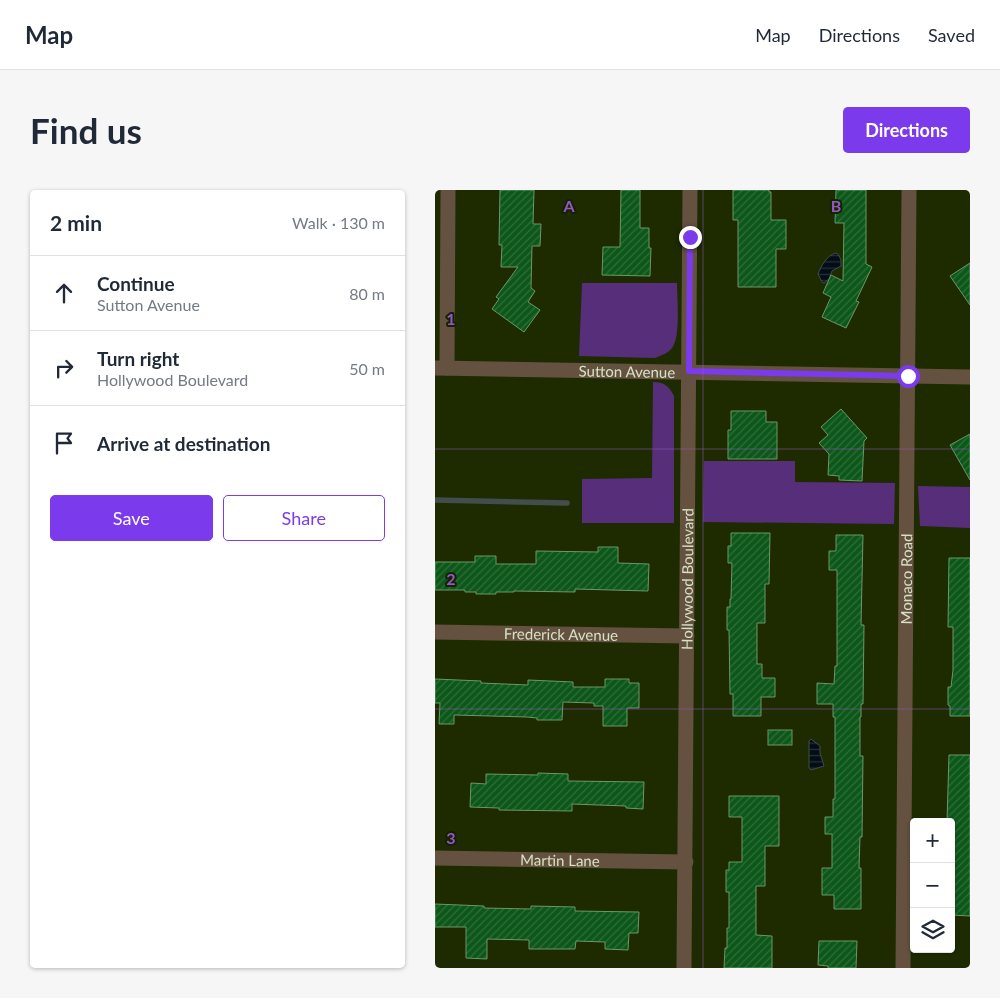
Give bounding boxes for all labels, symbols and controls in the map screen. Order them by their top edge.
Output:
text: Map [25,20,73,49]
text: Map [755,24,791,46]
text: Directions [819,24,900,46]
text: Saved [928,24,975,46]
button: Directions [843,107,970,153]
text: Find us [30,109,142,151]
text: A [562,196,575,215]
text: B [831,196,841,215]
text: 2 min [50,210,102,235]
text: Walk · 130 m [292,213,385,232]
route end [679,226,702,249]
text: Continue [97,272,175,295]
icon: ahead [50,279,78,307]
text: 80 m [349,284,385,303]
text: Sutton Avenue [97,295,200,314]
text: 1 [446,309,456,328]
text: Turn right [97,347,179,370]
icon: right [50,354,78,382]
text: 50 m [349,359,385,378]
street label: Sutton Avenue [579,361,675,381]
route start [897,365,920,388]
text: Hollywood Boulevard [97,370,248,389]
icon: arrive [50,429,78,457]
text: Arrive at destination [97,432,270,455]
button: Save [50,495,213,541]
button: Share [223,495,385,541]
street label: Hollywood Boulevard [677,508,697,650]
street label: Monaco Road [897,534,915,624]
text: 2 [446,569,456,588]
street label: Frederick Avenue [504,624,618,644]
map controls [910,818,955,953]
button: + [910,818,955,863]
text: 3 [446,828,456,847]
street label: Martin Lane [520,850,600,870]
button: − [910,863,955,908]
button: layers [910,908,955,953]

